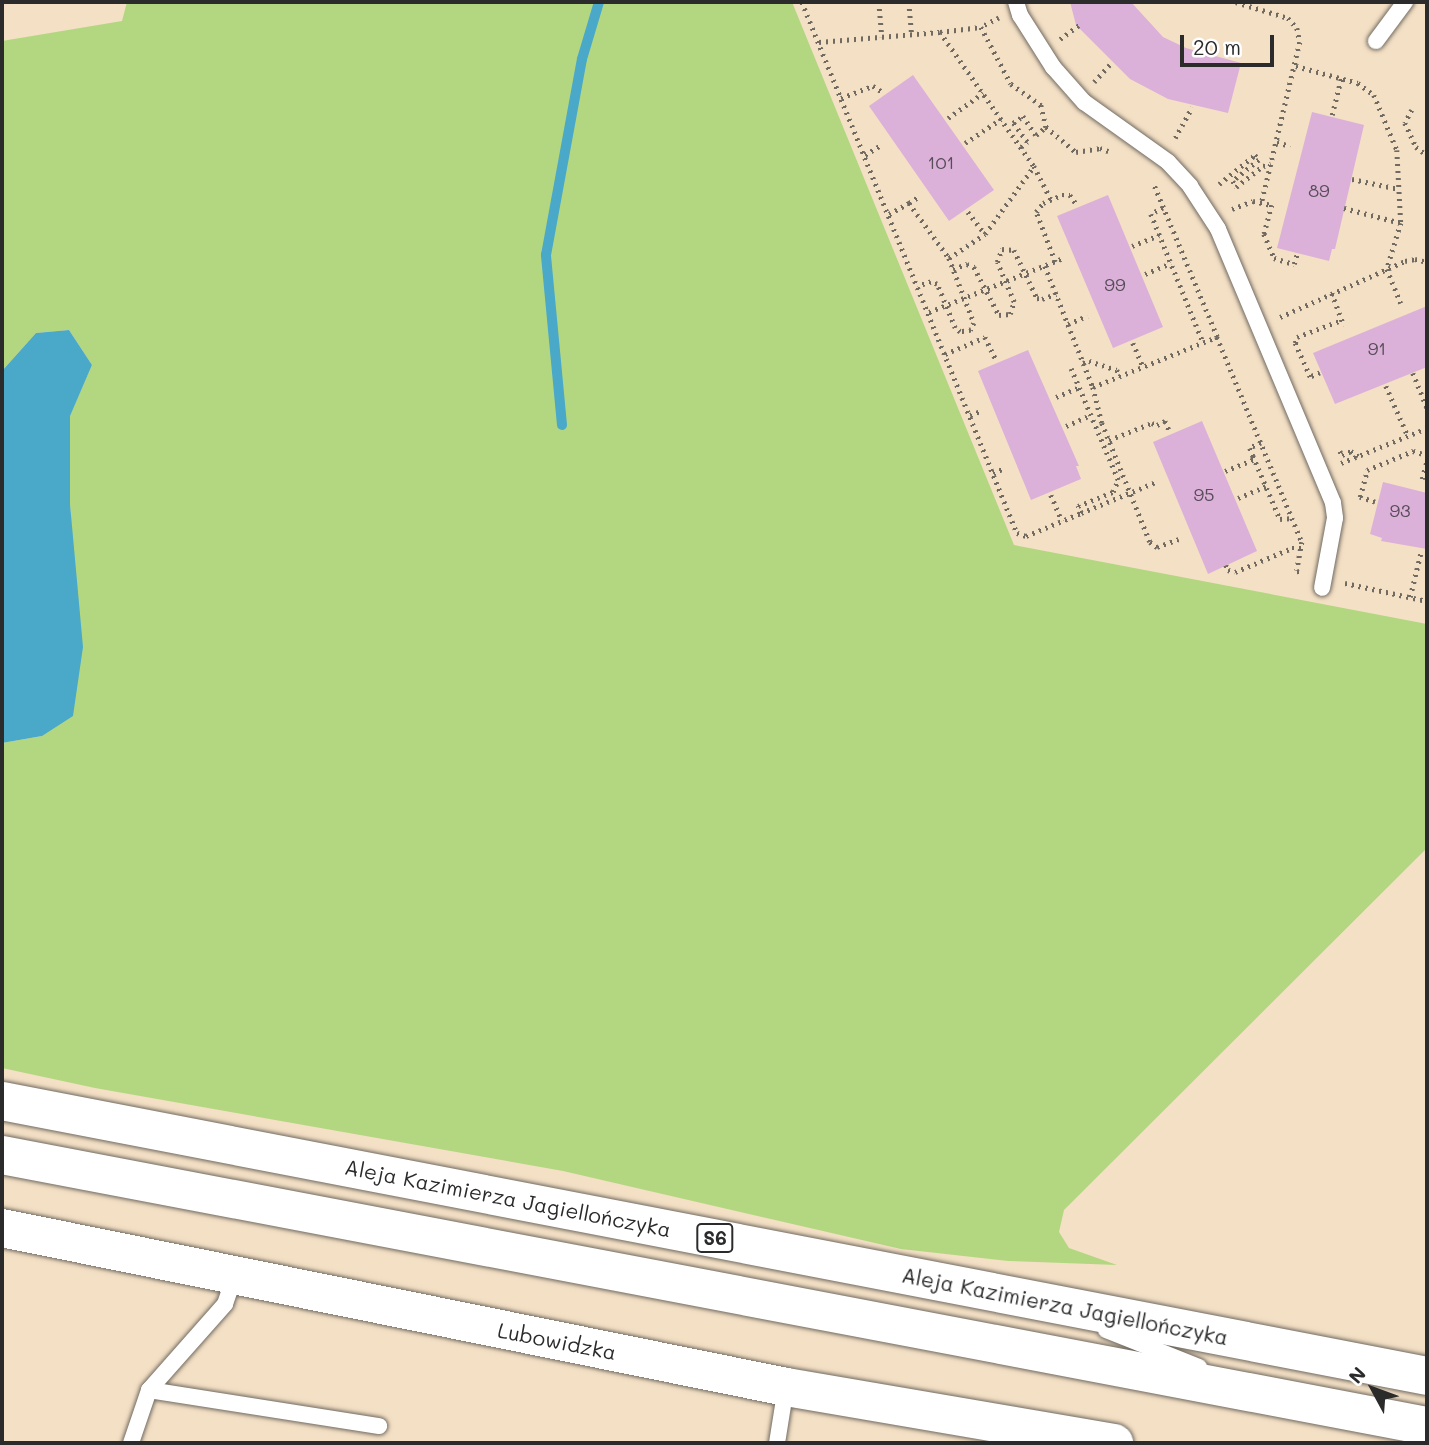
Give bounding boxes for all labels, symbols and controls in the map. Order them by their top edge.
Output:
scale bar [1184,21,1278,65]
text: 20 m [1193,33,1241,60]
house number: 101 [927,151,955,173]
house number: 89 [1308,179,1330,201]
house number: 99 [1104,273,1126,295]
house number: 91 [1368,337,1386,359]
house number: 95 [1193,483,1215,505]
house number: 93 [1389,499,1411,521]
street label: Aleja Kazimierza Jagiellończyka [343,1154,673,1242]
road number: S6 [696,1222,734,1254]
street label: Aleja Kazimierza Jagiellończyka [900,1262,1230,1350]
street label: Lubowidzka [496,1317,618,1365]
north arrow [1338,1354,1408,1424]
text: N [1343,1361,1371,1389]

